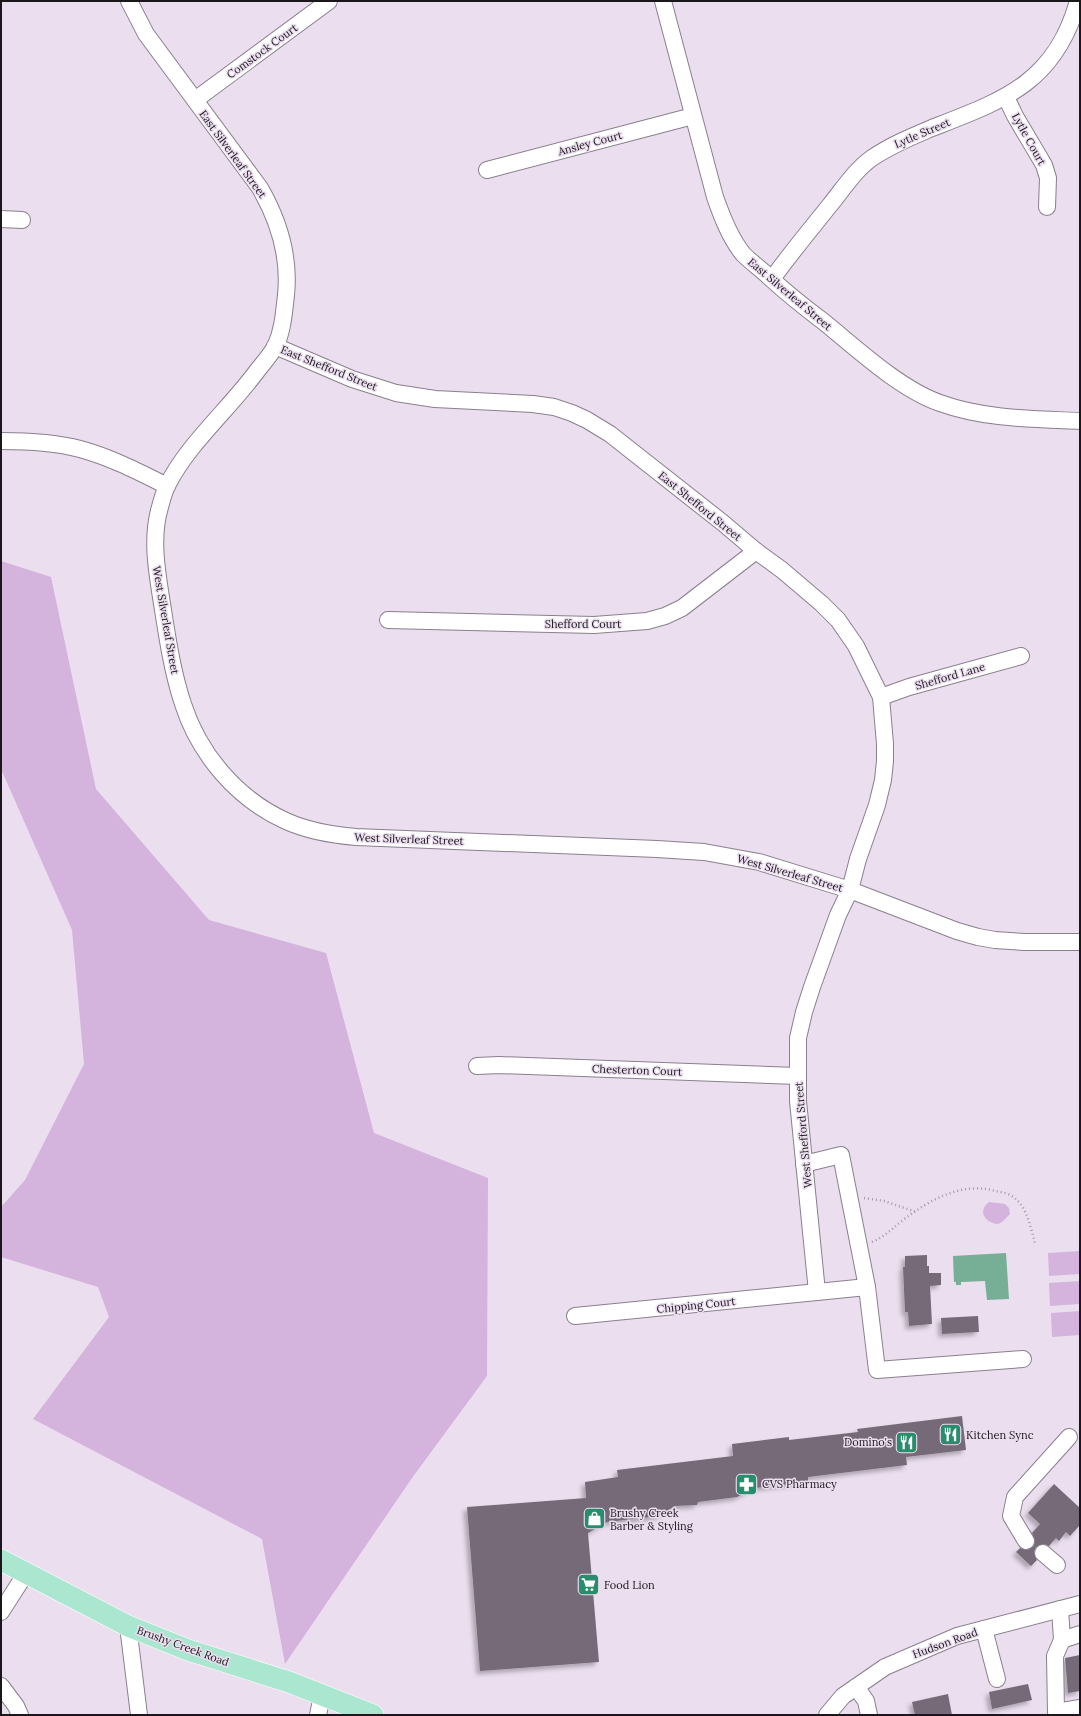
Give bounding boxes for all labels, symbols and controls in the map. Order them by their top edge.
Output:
street label: Comstock Court [224,20,301,81]
street label: East Silverleaf Street [196,107,270,201]
street label: Lytle Court [1009,110,1050,168]
street label: Lytle Street [892,115,953,151]
street label: Ansley Court [555,127,624,159]
street label: East Silverleaf Street [745,255,835,334]
street label: East Shefford Street [279,342,380,394]
street label: East Shefford Street [656,468,745,544]
street label: West Silverleaf Street [150,565,183,676]
street label: Shefford Court [545,617,622,631]
street label: Shefford Lane [914,659,986,693]
street label: West Silverleaf Street [354,830,465,848]
street label: West Silverleaf Street [735,851,845,895]
street label: Chesterton Court [592,1061,683,1079]
street label: West Shefford Street [791,1080,815,1189]
street label: Chipping Court [656,1294,737,1316]
restaurant icon: Kitchen Sync [937,1422,963,1448]
place label: Kitchen Sync [966,1428,1034,1442]
restaurant icon: Domino's [894,1429,920,1455]
place label: Domino's [844,1435,892,1449]
pharmacy icon: CVS Pharmacy [734,1471,760,1497]
place label: CVS Pharmacy [762,1477,837,1491]
shop icon: Brushy Creek Barber & Styling [582,1506,608,1532]
place label: Brushy Creek Barber & Styling [610,1506,694,1533]
supermarket icon: Food Lion [575,1572,601,1598]
place label: Food Lion [604,1578,655,1592]
street label: Brushy Creek Road [135,1623,231,1669]
street label: Hudson Road [911,1625,980,1661]

